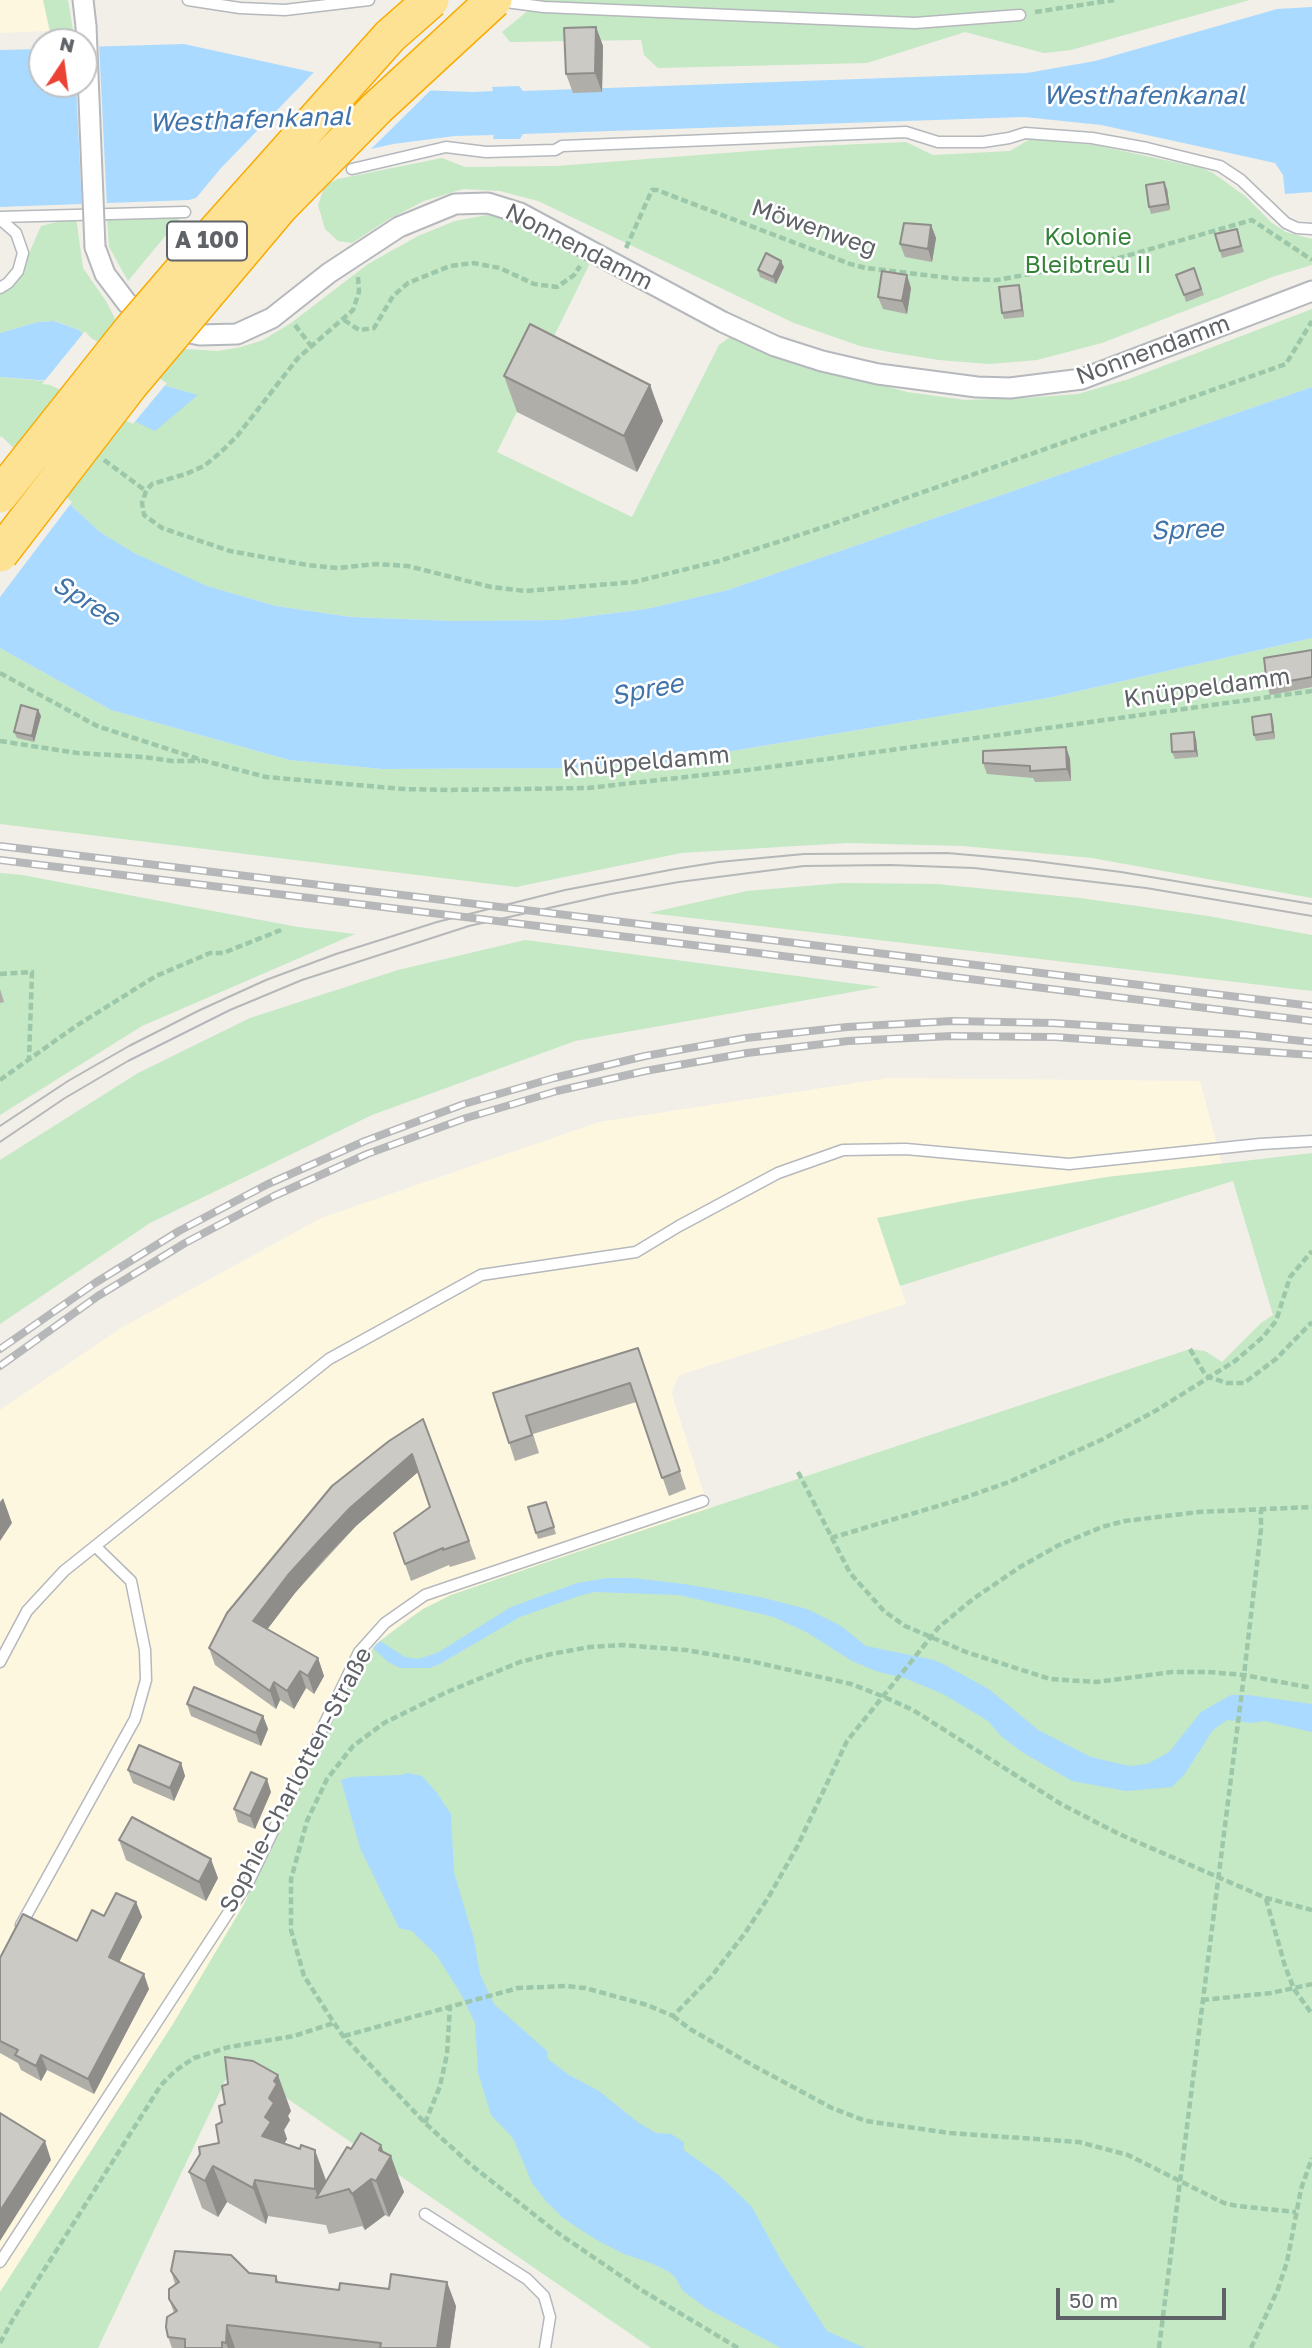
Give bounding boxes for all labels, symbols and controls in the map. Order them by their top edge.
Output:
north arrow [28,28,98,98]
text: N [58,31,77,57]
water label: Westhafenkanal [1043,80,1245,112]
water label: Westhafenkanal [148,101,352,139]
street label: Möwenweg [748,193,880,263]
street label: Nonnendamm [500,197,658,297]
road number: A 100 [167,222,247,260]
park label: Kolonie Bleibtreu II [1025,223,1151,279]
street label: Nonnendamm [1072,309,1234,391]
water label: Spree [1150,513,1224,547]
water label: Spree [47,569,125,633]
street label: Knüppeldamm [1122,662,1292,714]
water label: Spree [608,668,686,712]
street label: Knüppeldamm [561,740,731,784]
street label: Sophie-Charlotten-Straße [214,1642,378,1918]
scale bar [1060,2274,1230,2318]
text: 50 m [1069,2287,1118,2313]

